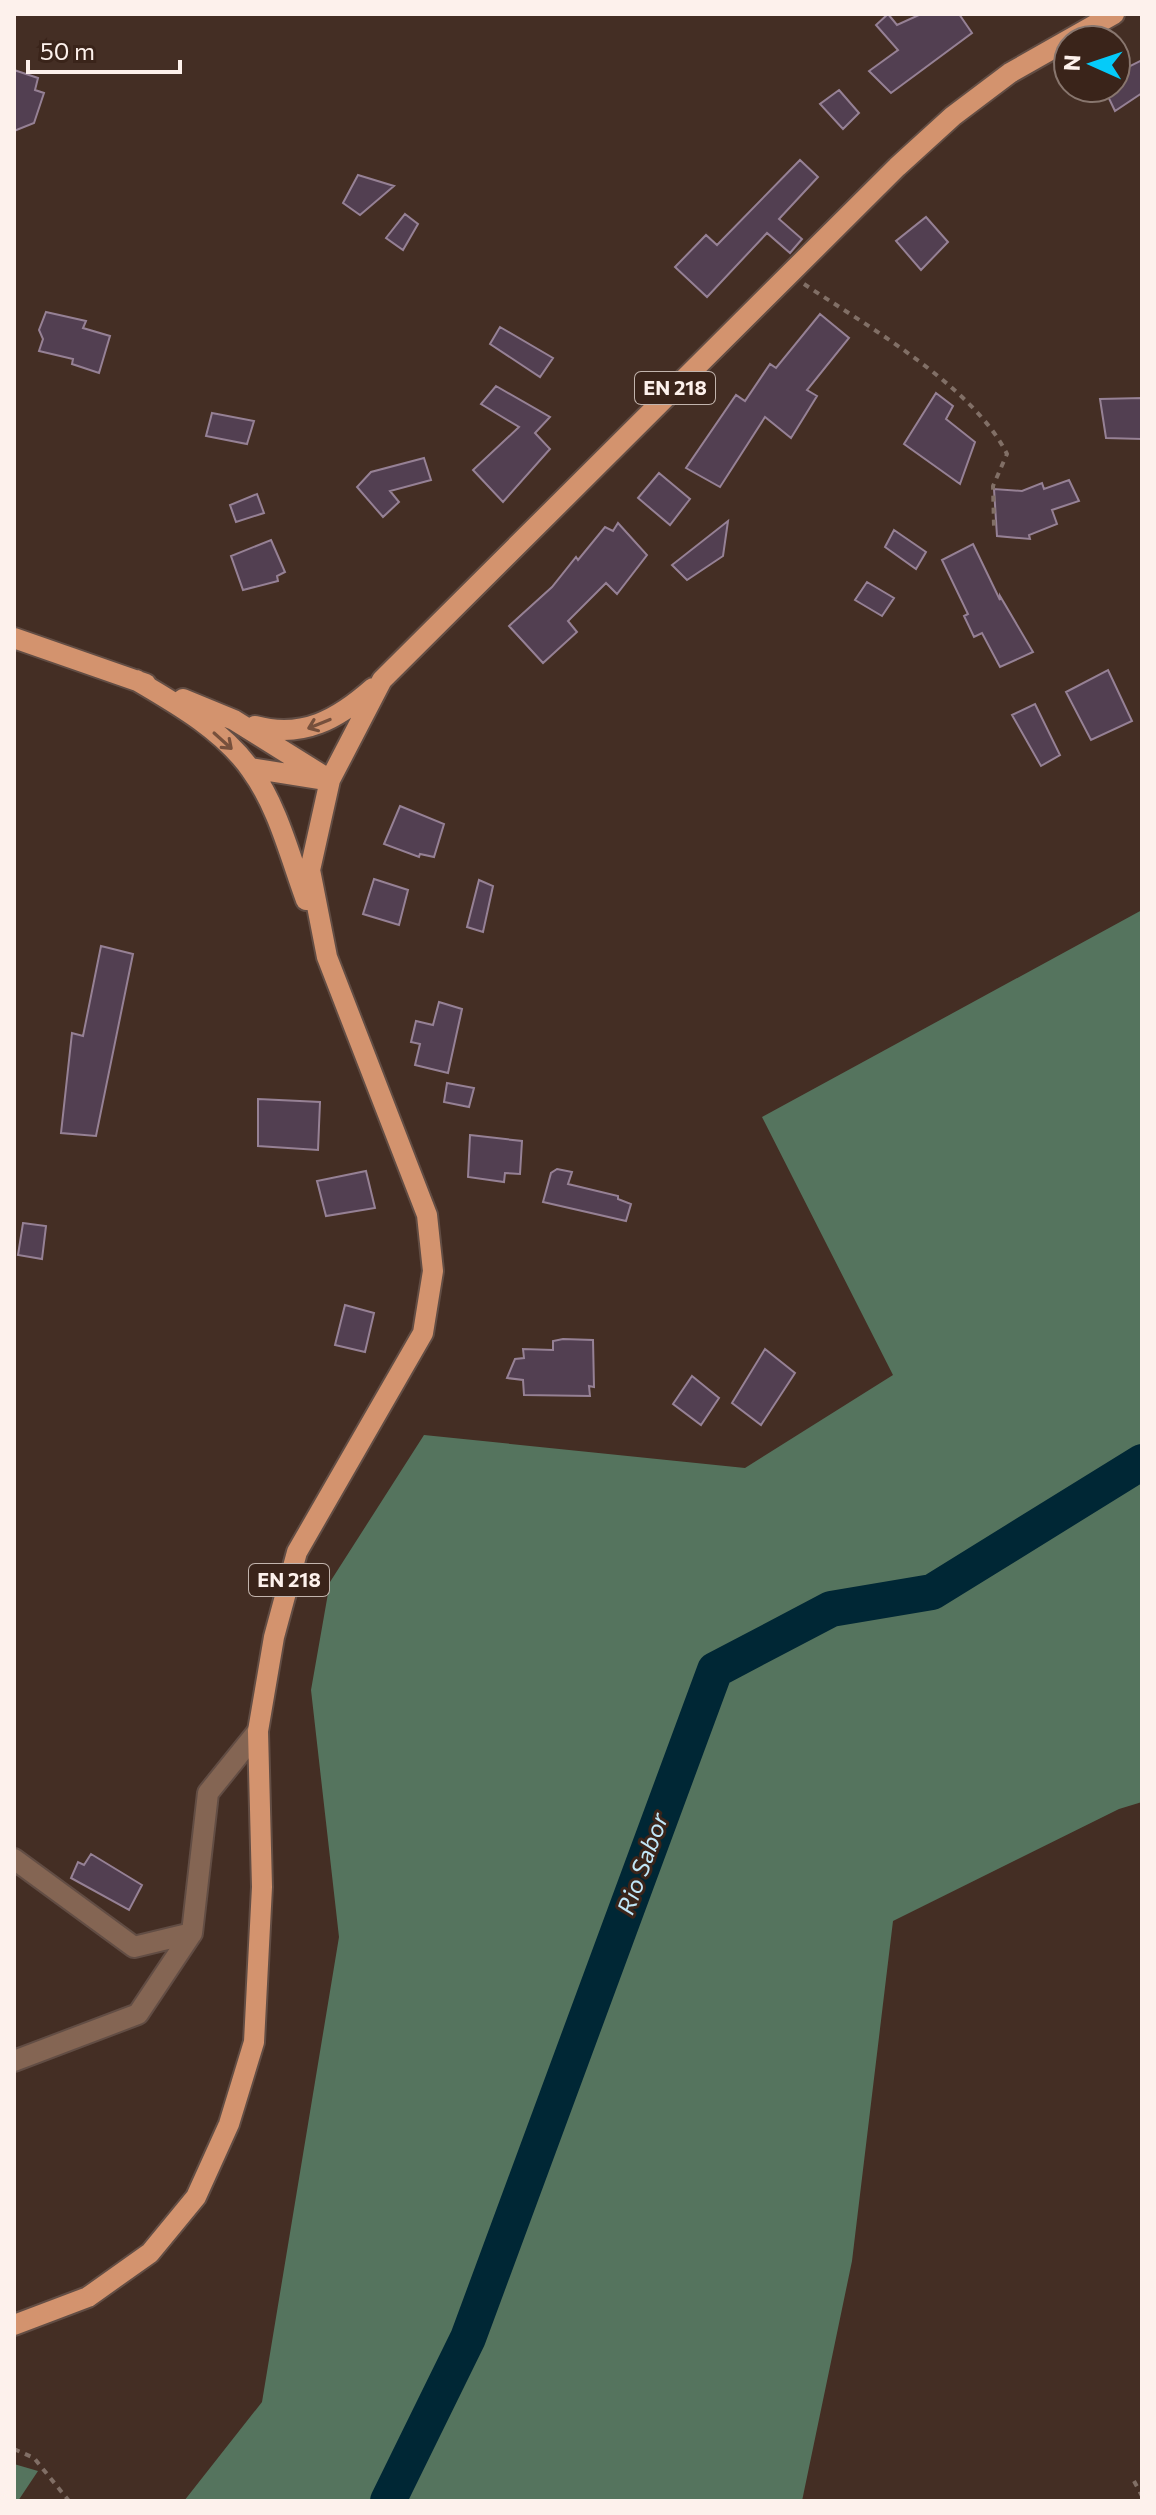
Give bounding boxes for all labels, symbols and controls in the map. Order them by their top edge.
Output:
scale bar [28,24,180,74]
north arrow [1052,24,1132,104]
text: 50 m [40,36,95,65]
text: N [1058,54,1085,72]
road number: EN 218 [635,372,715,404]
one-way arrow [307,718,332,732]
one-way arrow [213,731,233,750]
road number: EN 218 [249,1564,329,1596]
water label: Rio Sabor [610,1807,674,1918]

